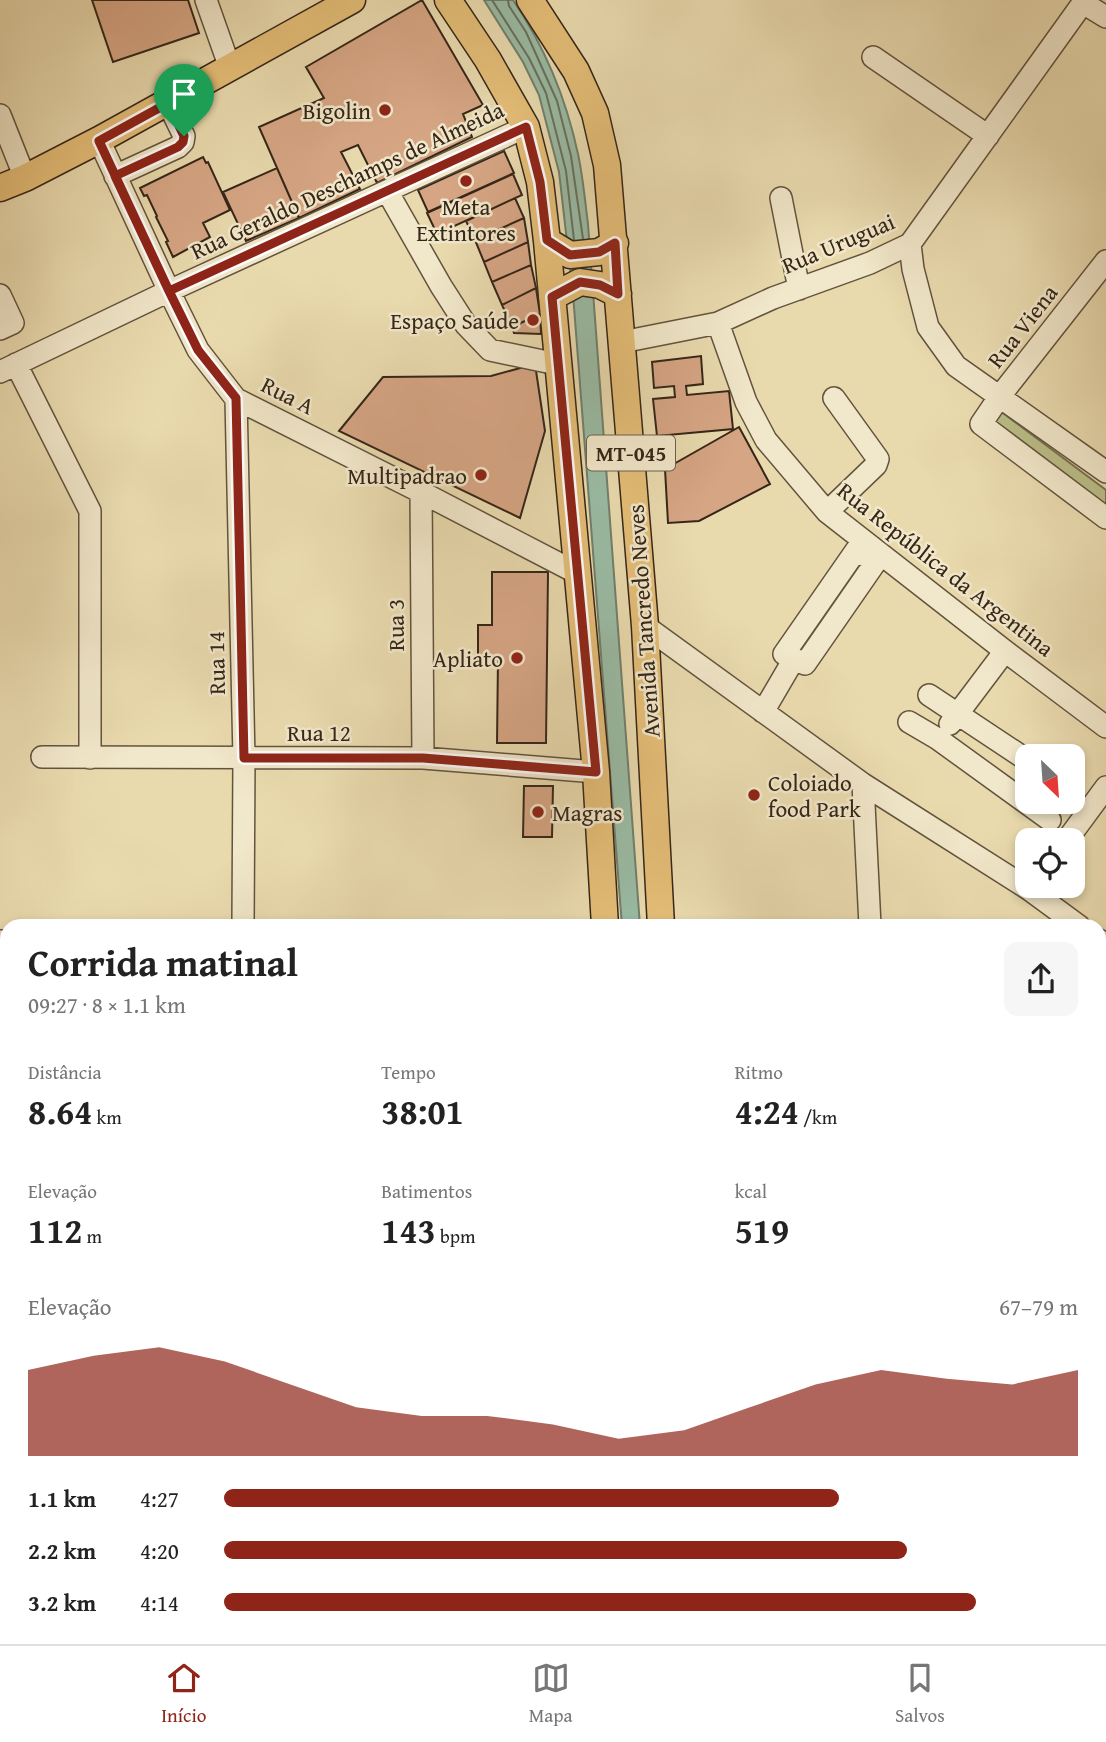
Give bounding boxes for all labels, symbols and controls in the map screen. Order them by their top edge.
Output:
pin [154,64,214,136]
icon: arrive [165,75,203,113]
street label: Rua Geraldo Deschamps de Almeida [185,93,509,267]
place label: Bigolin [302,94,371,127]
marker: Bigolin [377,102,393,118]
marker: Meta Extintores [458,173,474,189]
place label: Meta Extintores [416,190,516,249]
street label: Rua Uruguai [776,204,900,282]
street label: Rua Viena [979,277,1065,375]
place label: Espaço Saúde [390,304,519,337]
marker: Espaço Saúde [525,312,541,328]
street label: Rua A [256,368,320,422]
road number: MT-045 [587,435,675,470]
place label: Multipadrao [347,459,467,492]
marker: Multipadrao [473,467,489,483]
street label: Rua República da Argentina [831,474,1061,664]
street label: Avenida Tancredo Neves [618,503,668,739]
street label: Rua 3 [379,599,412,651]
street label: Rua 14 [199,631,233,695]
place label: Apliato [433,642,503,675]
marker: Apliato [509,650,525,666]
street label: Rua 12 [287,716,351,749]
north arrow [1015,744,1085,814]
map controls [1015,744,1085,898]
place label: Coloiado food Park [768,766,861,825]
marker: Coloiado food Park [746,787,762,803]
place label: Magras [552,796,622,829]
marker: Magras [530,804,546,820]
button: locate [1015,828,1085,898]
text: Corrida matinal [28,934,298,990]
button: share [1004,942,1078,1016]
text: 09:27 · 8 × 1.1 km [28,988,186,1021]
text: Distância [28,1058,102,1086]
text: Tempo [381,1058,436,1086]
text: Ritmo [735,1058,783,1086]
text: 8.64 [28,1086,92,1137]
text: 38:01 [381,1086,464,1137]
text: 4:24 [735,1086,799,1137]
text: km [92,1103,122,1131]
text: /km [799,1103,837,1131]
text: Elevação [28,1177,97,1205]
text: Batimentos [381,1177,472,1205]
text: kcal [735,1177,767,1205]
text: 112 [28,1205,82,1256]
text: 143 [381,1205,436,1256]
text: 519 [735,1205,789,1256]
text: m [82,1222,102,1250]
text: bpm [436,1222,476,1250]
text: Elevação [28,1290,112,1323]
text: 67–79 m [999,1290,1078,1323]
text: 1.1 km [28,1482,96,1515]
text: 4:27 [140,1482,179,1515]
text: 2.2 km [28,1534,96,1567]
text: 4:20 [140,1534,179,1567]
text: 3.2 km [28,1586,96,1619]
text: 4:14 [140,1586,179,1619]
tab: Início [161,1659,206,1729]
tab: Mapa [529,1659,573,1729]
tab: Salvos [895,1659,945,1729]

